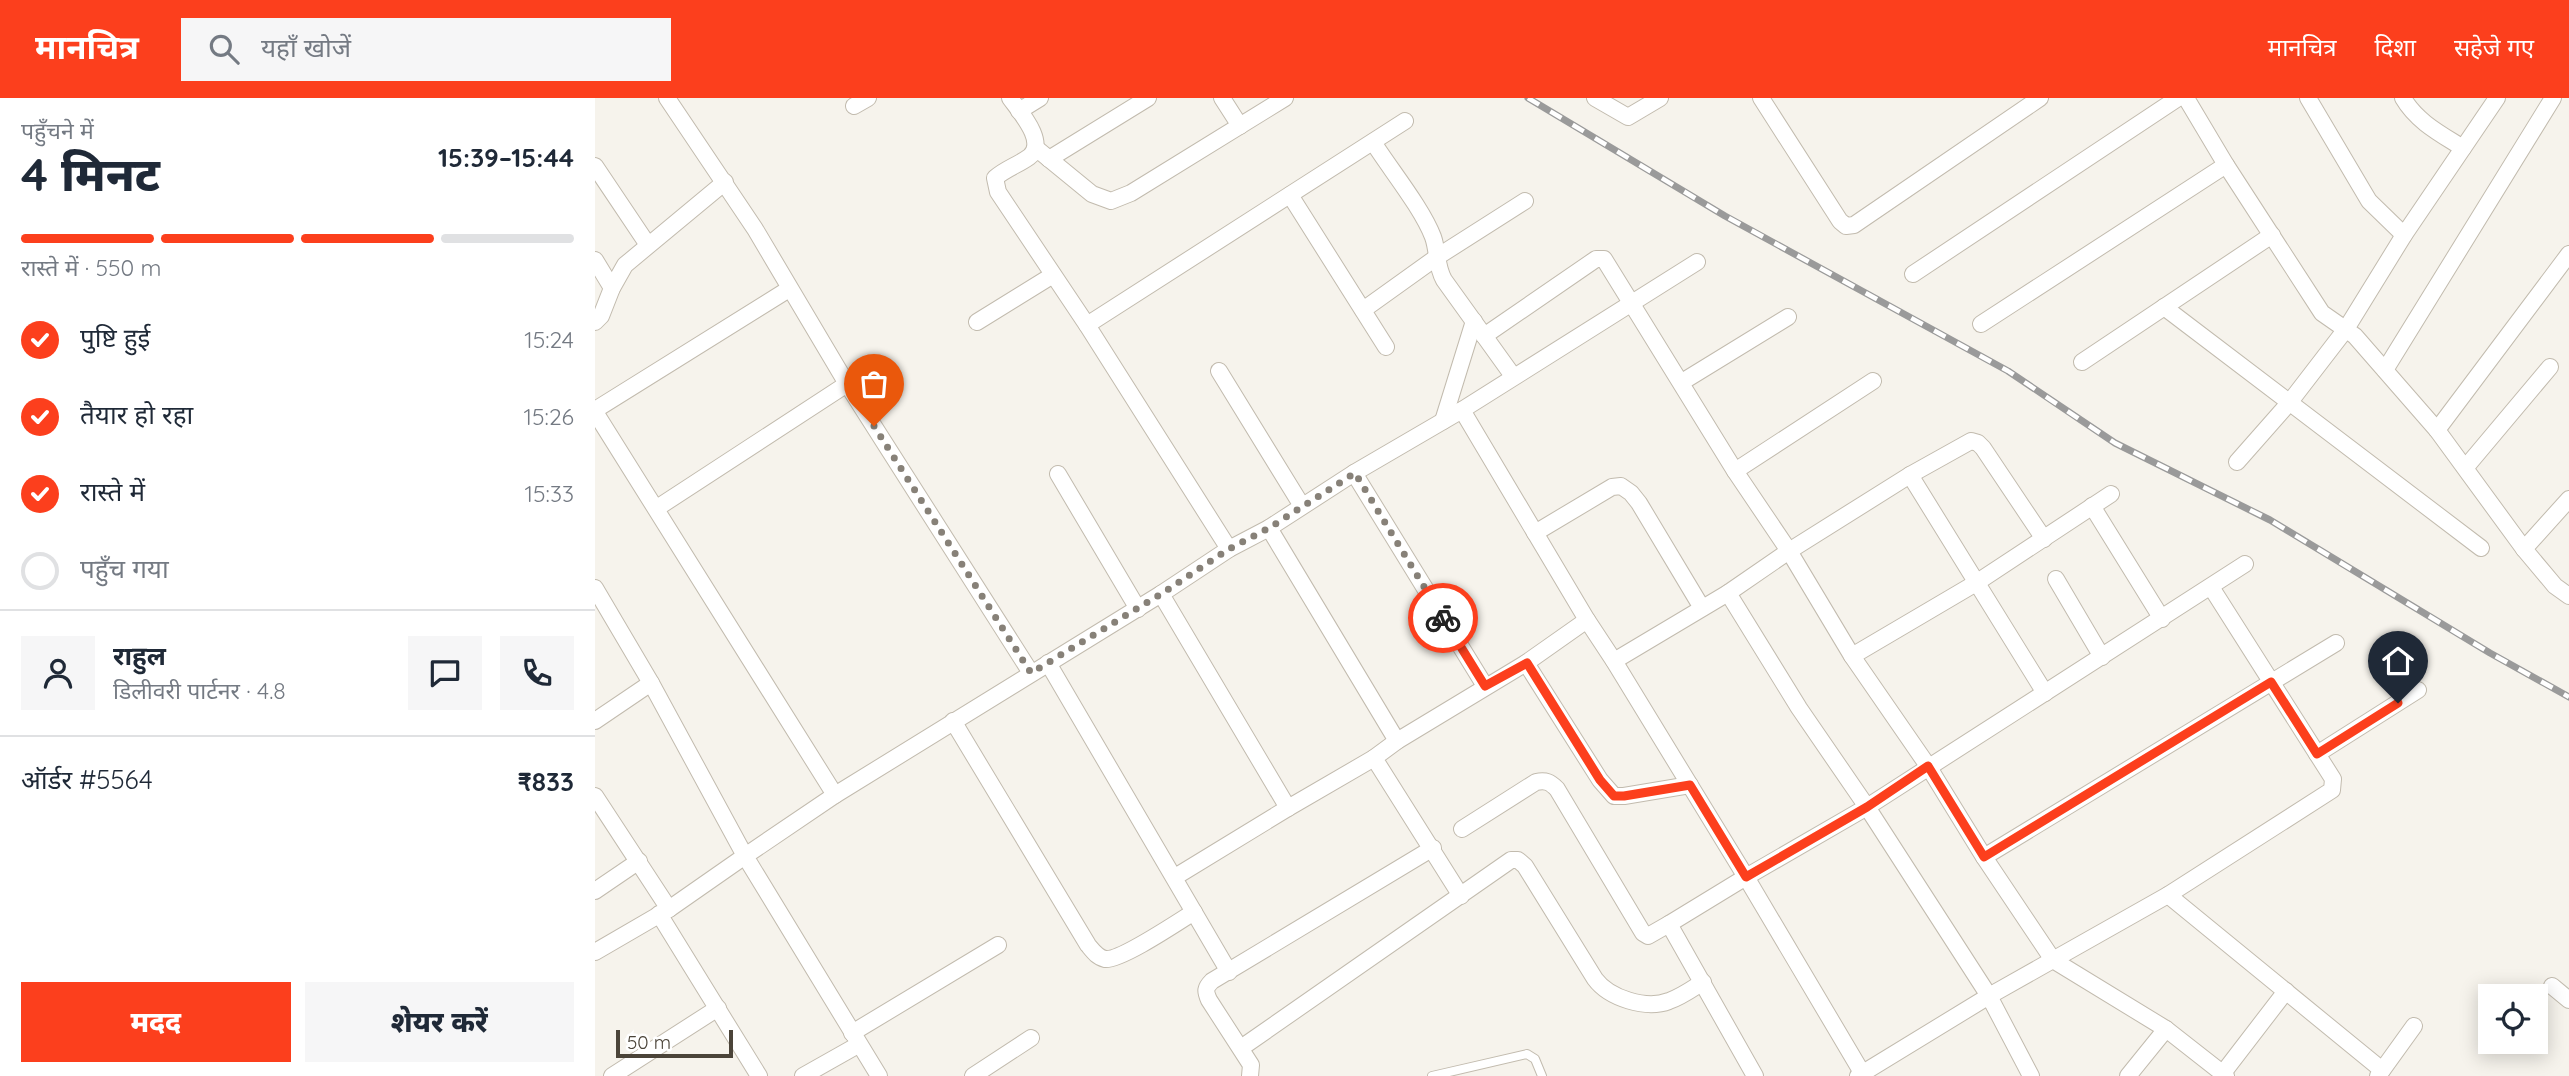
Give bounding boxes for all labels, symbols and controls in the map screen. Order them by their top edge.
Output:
search box [181,18,671,81]
text: मानचित्र [35,26,139,67]
icon: search [205,30,243,68]
text: यहाँ खोजें [261,31,351,64]
text: मानचित्र [2268,32,2336,62]
text: दिशा [2374,32,2416,62]
text: सहेजे गए [2454,32,2534,62]
text: पहुँचने में [21,116,94,145]
text: 15:39–15:44 [438,141,574,174]
text: 4 मिनट [21,145,160,203]
text: रास्ते में · 550 m [21,253,162,282]
icon: check [21,321,59,359]
text: पुष्टि हुई [80,321,150,354]
text: 15:24 [524,325,574,354]
pin [844,354,904,426]
icon: bag [855,365,893,403]
icon: check [21,398,59,436]
text: तैयार हो रहा [80,398,193,431]
text: 15:26 [524,402,574,431]
icon: check [21,475,59,513]
text: रास्ते में [80,475,145,508]
text: 15:33 [525,479,574,508]
text: पहुँच गया [80,552,169,585]
courier [1408,583,1478,653]
icon: bike [1424,599,1462,637]
pin [2368,631,2428,703]
button: person [21,636,95,710]
button: chat [408,636,482,710]
button: phone [500,636,574,710]
text: राहुल [113,639,166,672]
icon: home [2379,642,2417,680]
text: डिलीवरी पार्टनर · 4.8 [113,676,286,705]
text: ऑर्डर #5564 [21,763,153,796]
text: ₹833 [517,765,574,798]
button: मदद [21,982,291,1062]
button: शेयर करें [305,982,574,1062]
map controls [2478,984,2548,1054]
button: locate [2478,984,2548,1054]
scale bar [616,1027,733,1059]
text: 50 m [627,1030,671,1054]

